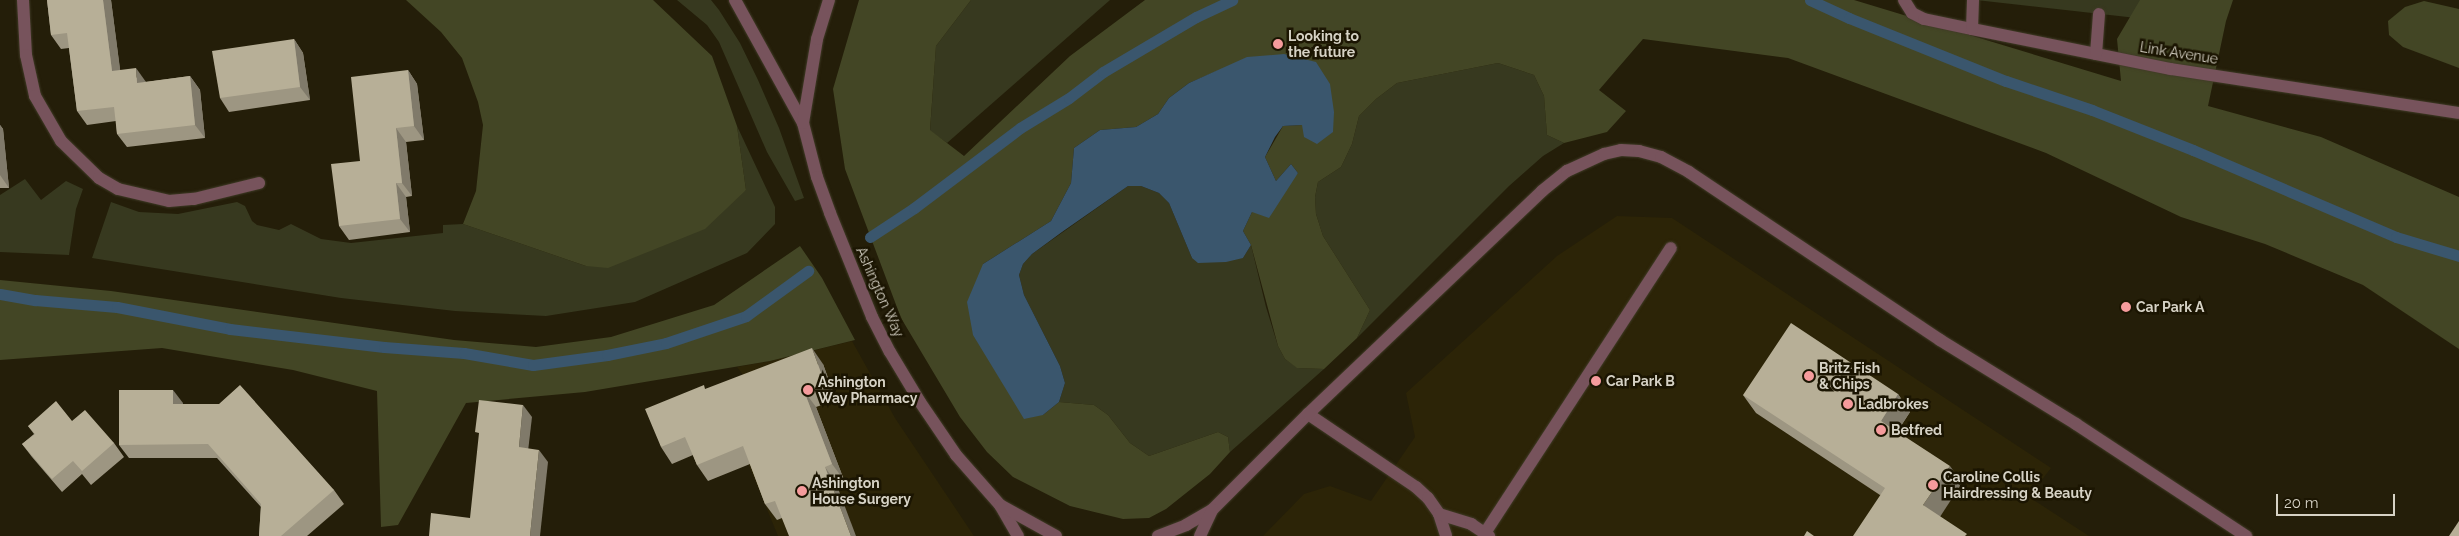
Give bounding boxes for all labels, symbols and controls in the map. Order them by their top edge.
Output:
place label: Looking to the future [1288,28,1359,60]
marker: Looking to the future [1272,38,1284,50]
street label: Link Avenue [2138,38,2220,68]
street label: Ashington Way [852,244,908,340]
place label: Car Park A [2136,299,2205,315]
marker: Car Park A [2120,301,2132,313]
place label: Britz Fish & Chips [1819,360,1880,392]
marker: Britz Fish & Chips [1803,370,1815,382]
place label: Car Park B [1606,373,1675,389]
place label: Ashington Way Pharmacy [818,374,918,407]
marker: Car Park B [1590,375,1602,387]
marker: Ashington Way Pharmacy [802,384,814,396]
place label: Ladbrokes [1858,396,1929,412]
marker: Ladbrokes [1842,398,1854,410]
place label: Betfred [1891,422,1942,438]
marker: Betfred [1875,424,1887,436]
place label: Caroline Collis Hairdressing & Beauty [1943,469,2092,502]
place label: Ashington House Surgery [812,475,911,508]
marker: Caroline Collis Hairdressing & Beauty [1927,479,1939,491]
scale bar [2279,484,2398,516]
marker: Ashington House Surgery [796,485,808,497]
text: 20 m [2284,494,2319,512]

